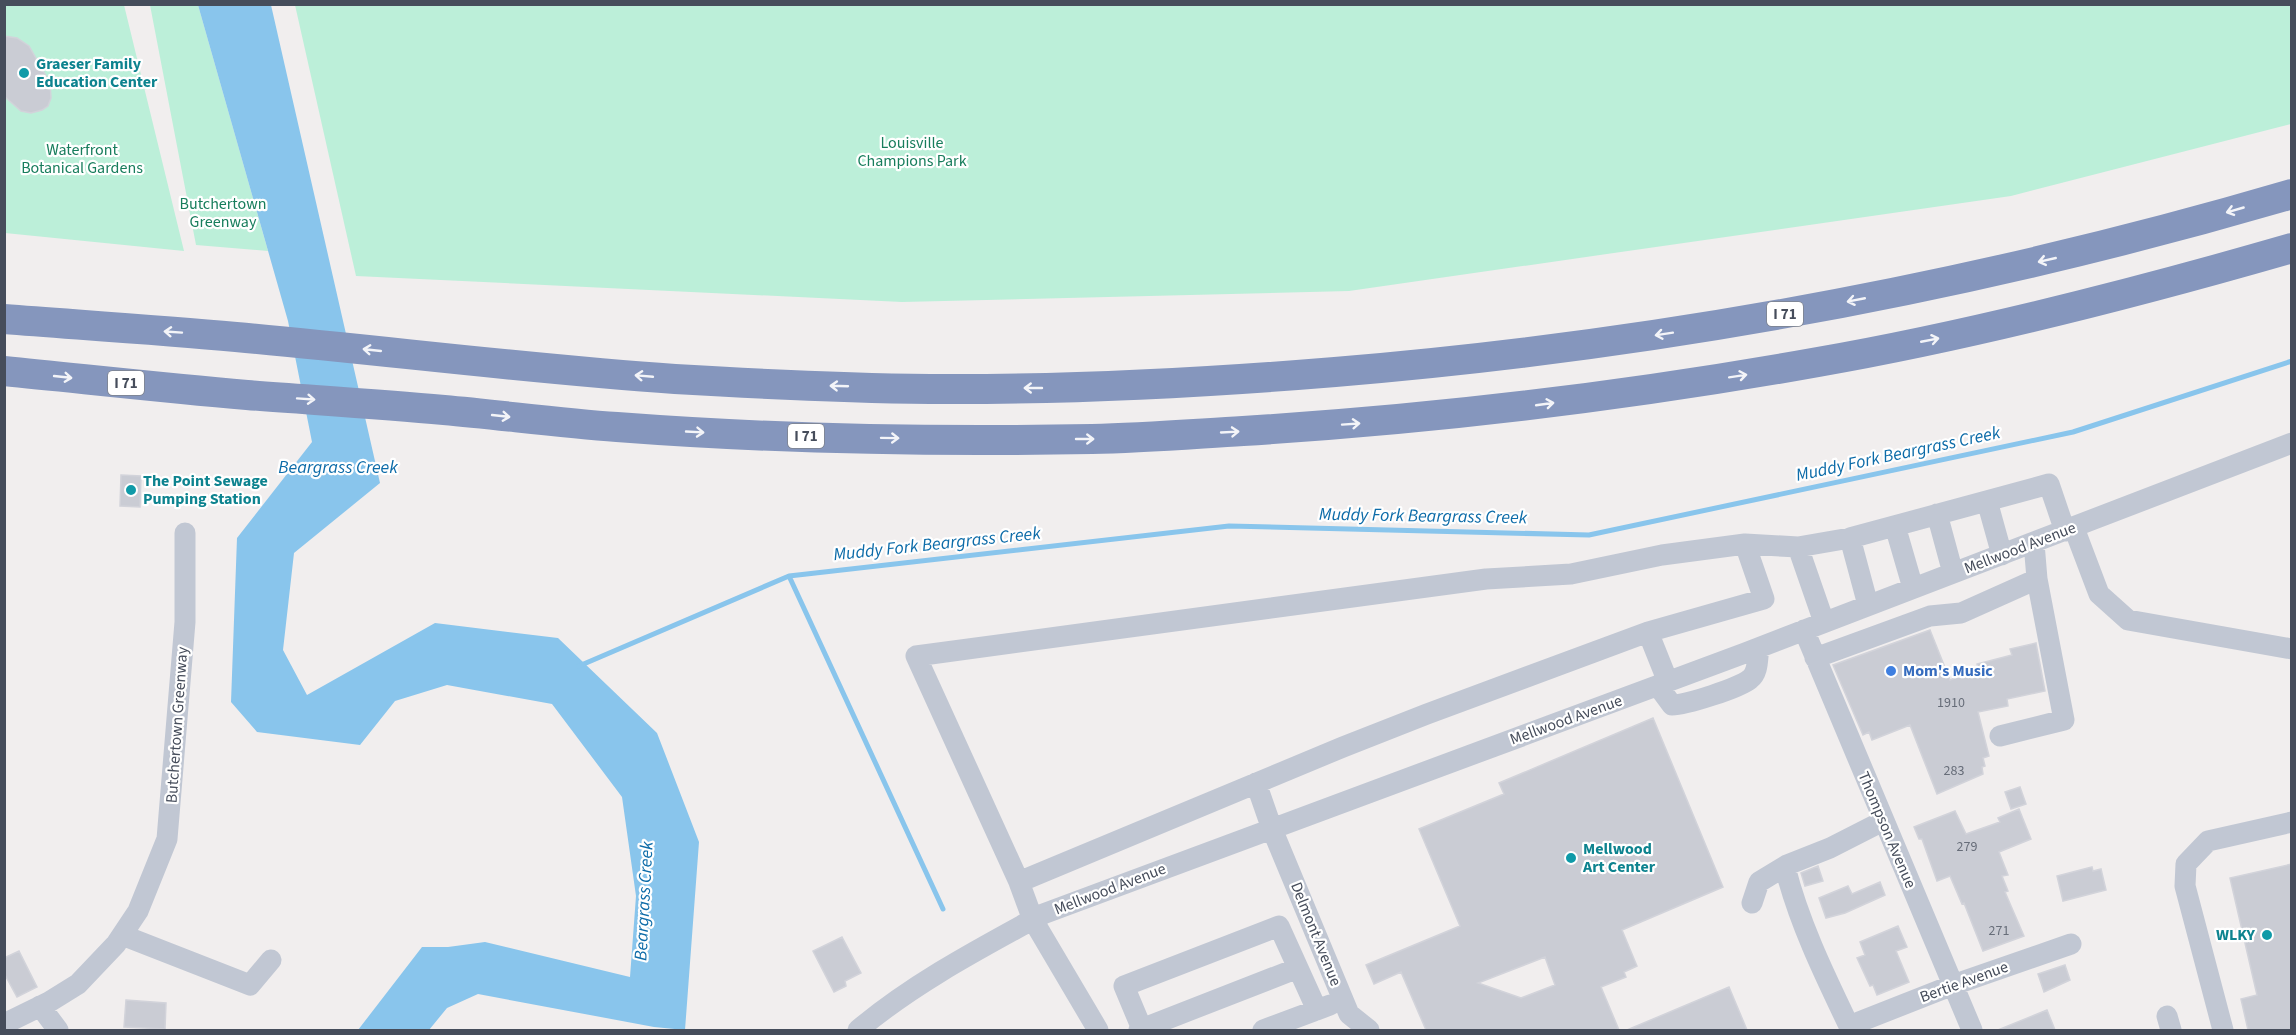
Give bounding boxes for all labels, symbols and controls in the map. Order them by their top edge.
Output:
place label: Graeser Family Education Center [36,53,158,93]
marker: Graeser Family Education Center [17,66,31,80]
park label: Louisville Champions Park [857,132,967,172]
park label: Waterfront Botanical Gardens [21,139,143,179]
park label: Butchertown Greenway [180,193,266,233]
one-way arrow [2226,205,2245,216]
one-way arrow [2038,254,2057,266]
one-way arrow [1847,295,1866,306]
road number: I 71 [1767,302,1803,326]
one-way arrow [164,326,183,337]
one-way arrow [1655,329,1674,340]
one-way arrow [1920,334,1939,345]
one-way arrow [362,344,382,355]
one-way arrow [634,370,654,381]
one-way arrow [1728,370,1748,381]
road number: I 71 [108,371,144,395]
one-way arrow [52,372,72,383]
one-way arrow [829,380,849,392]
one-way arrow [1024,382,1044,394]
one-way arrow [296,394,316,405]
one-way arrow [1535,398,1555,409]
one-way arrow [490,411,510,422]
one-way arrow [1341,418,1361,429]
water label: Muddy Fork Beargrass Creek [1793,420,2003,488]
road number: I 71 [788,424,824,448]
one-way arrow [1219,426,1239,437]
one-way arrow [684,427,704,438]
one-way arrow [879,432,899,444]
one-way arrow [1074,433,1094,445]
water label: Beargrass Creek [278,455,398,480]
place label: The Point Sewage Pumping Station [143,470,268,510]
marker: The Point Sewage Pumping Station [124,483,138,497]
water label: Muddy Fork Beargrass Creek [1319,502,1528,530]
street label: Mellwood Avenue [1961,517,2079,579]
water label: Muddy Fork Beargrass Creek [832,521,1042,567]
street label: Butchertown Greenway [161,645,193,804]
place label: Mom's Music [1903,660,1993,682]
marker: Mom's Music [1884,664,1898,678]
street label: Mellwood Avenue [1507,689,1625,751]
house number: 1910 [1937,693,1965,713]
house number: 283 [1944,761,1964,781]
street label: Thompson Avenue [1853,768,1922,892]
house number: 279 [1957,837,1977,857]
place label: Mellwood Art Center [1582,838,1656,878]
water label: Beargrass Creek [628,840,660,961]
marker: Mellwood Art Center [1564,851,1578,865]
street label: Mellwood Avenue [1051,858,1169,920]
street label: Delmont Avenue [1285,879,1347,989]
house number: 271 [1989,921,2009,941]
place label: WLKY [2216,924,2256,946]
marker: WLKY [2260,928,2274,942]
street label: Bertie Avenue [1917,956,2011,1008]

